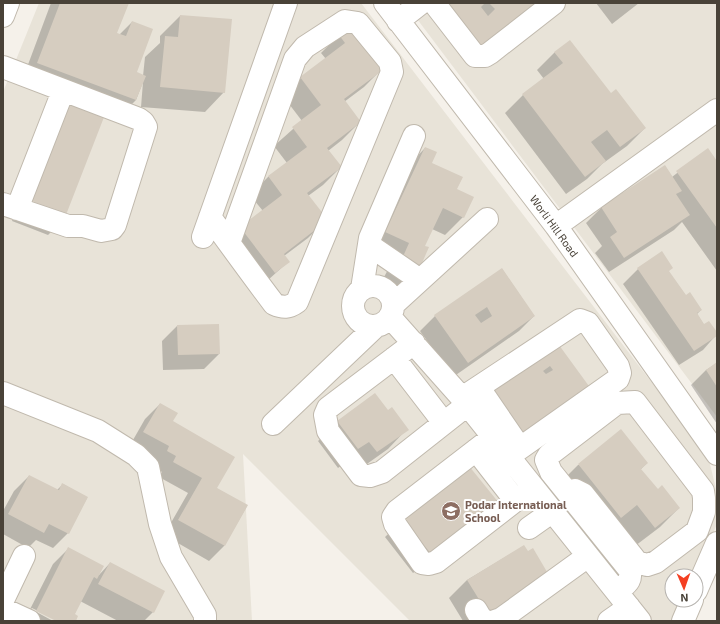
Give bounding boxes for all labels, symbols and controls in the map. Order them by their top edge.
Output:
street label: Worli Hill Road [528,192,581,259]
place label: Podar International School [465,498,567,524]
school or university icon: Podar International School [440,500,462,522]
north arrow [664,568,704,608]
text: N [680,592,689,605]

